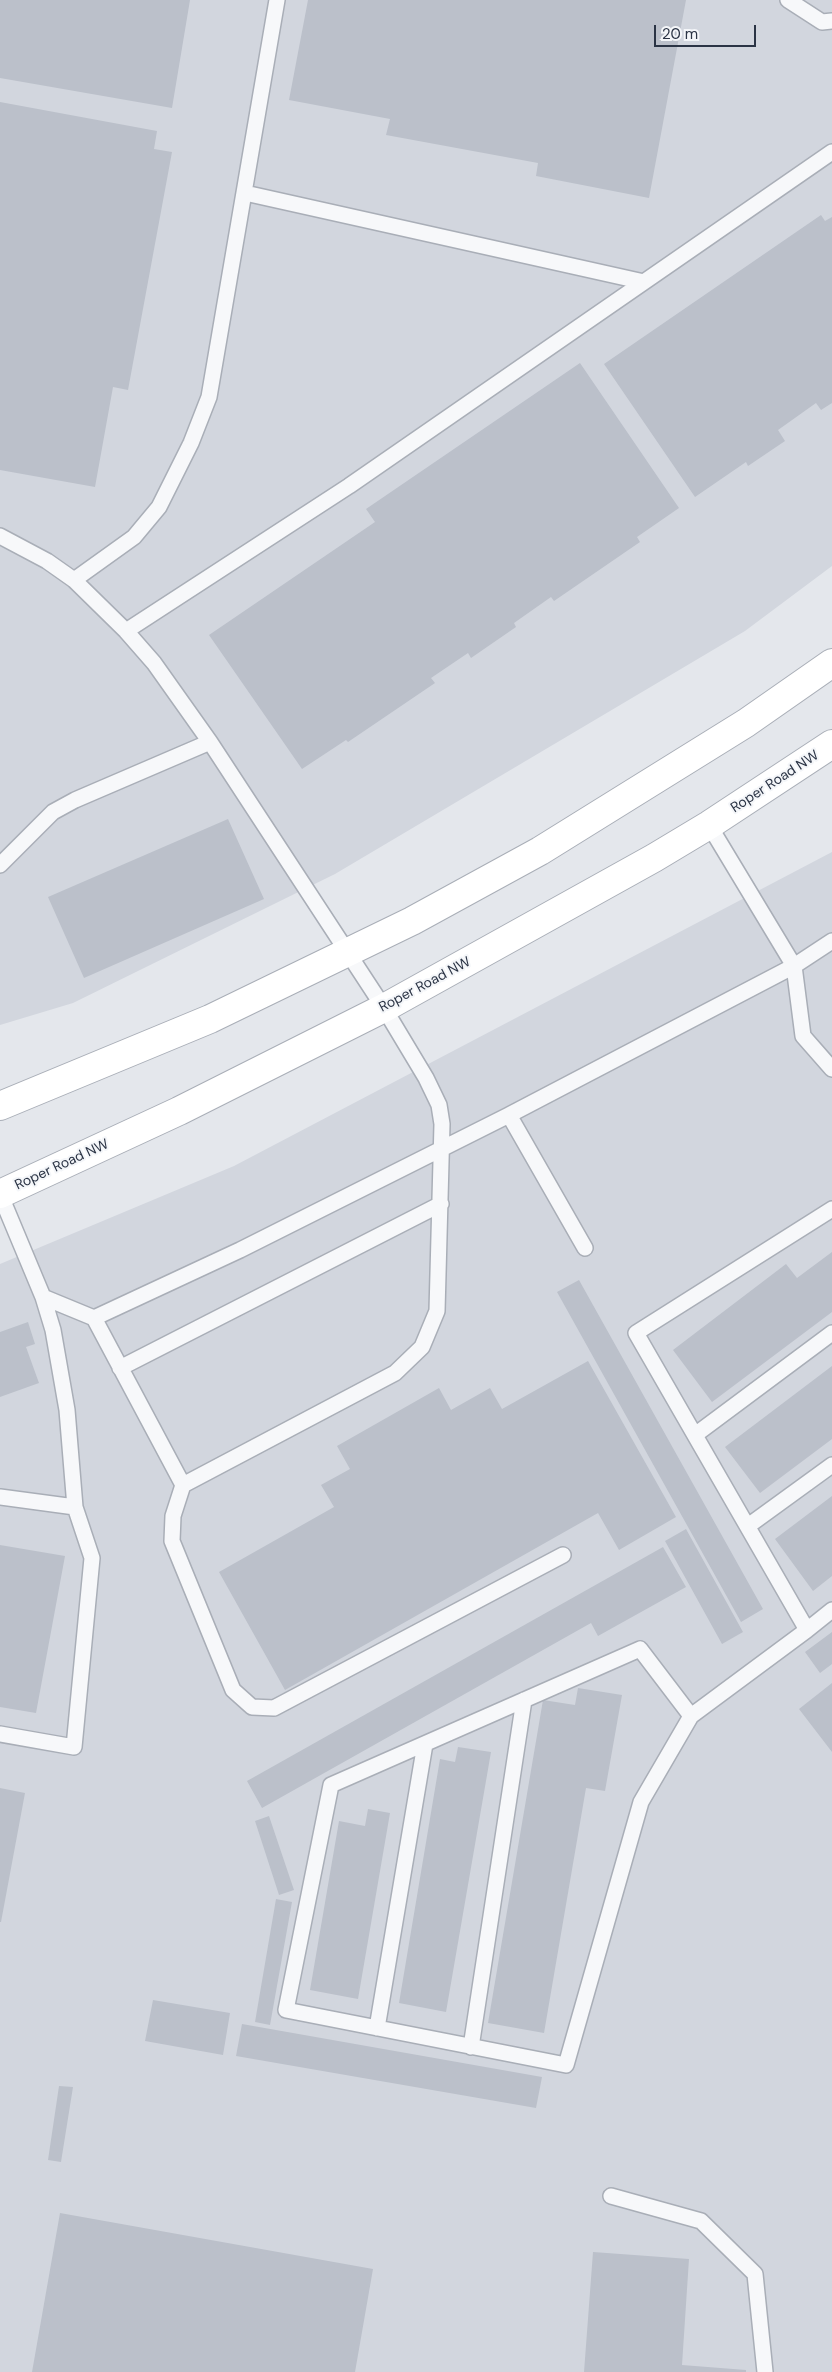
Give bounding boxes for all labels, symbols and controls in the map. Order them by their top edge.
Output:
scale bar [657,15,760,47]
text: 20 m [662,24,698,44]
street label: Roper Road NW [728,747,822,817]
street label: Roper Road NW [376,954,474,1016]
street label: Roper Road NW [13,1136,111,1194]

